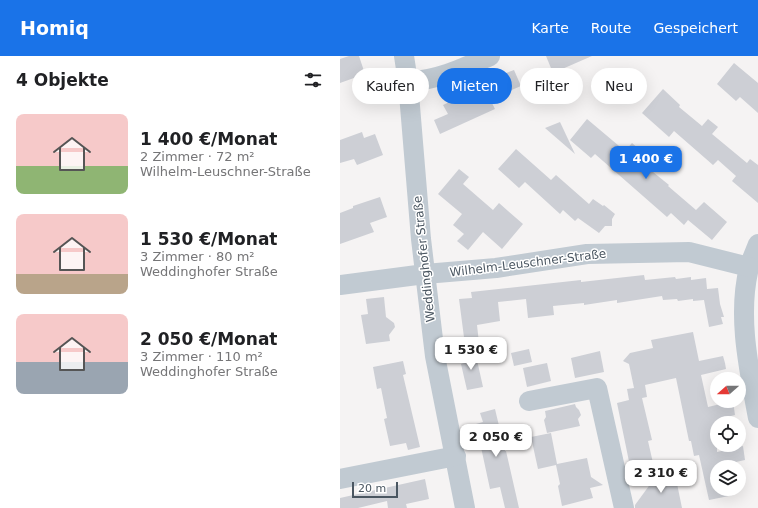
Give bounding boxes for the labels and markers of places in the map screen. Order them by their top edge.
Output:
pin: 1 400 € [609,146,683,180]
pin: 1 530 € [434,337,508,371]
pin: 2 050 € [459,424,533,458]
pin: 2 310 € [624,460,698,494]

